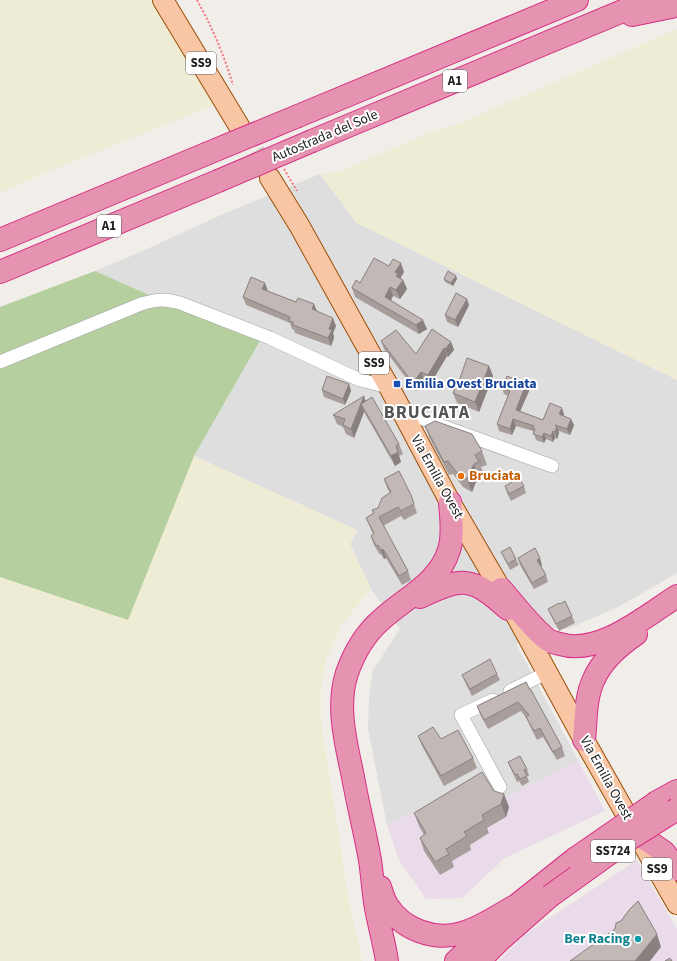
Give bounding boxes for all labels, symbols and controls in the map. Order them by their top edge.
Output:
road number: SS9 [186,52,216,74]
road number: A1 [443,70,467,92]
street label: Autostrada del Sole [269,105,381,167]
road number: A1 [97,215,121,237]
road number: SS9 [359,352,389,374]
place label: Emilia Ovest Bruciata [405,374,537,394]
marker: Emilia Ovest Bruciata [392,379,402,389]
district label: BRUCIATA [384,400,470,425]
street label: Via Emilia Ovest [406,432,468,523]
place label: Bruciata [469,466,521,486]
marker: Bruciata [456,471,466,481]
street label: Via Emilia Ovest [575,733,637,824]
road number: SS724 [591,840,635,862]
road number: SS9 [642,858,672,880]
place label: Ber Racing [564,929,631,949]
marker: Ber Racing [633,934,643,944]

